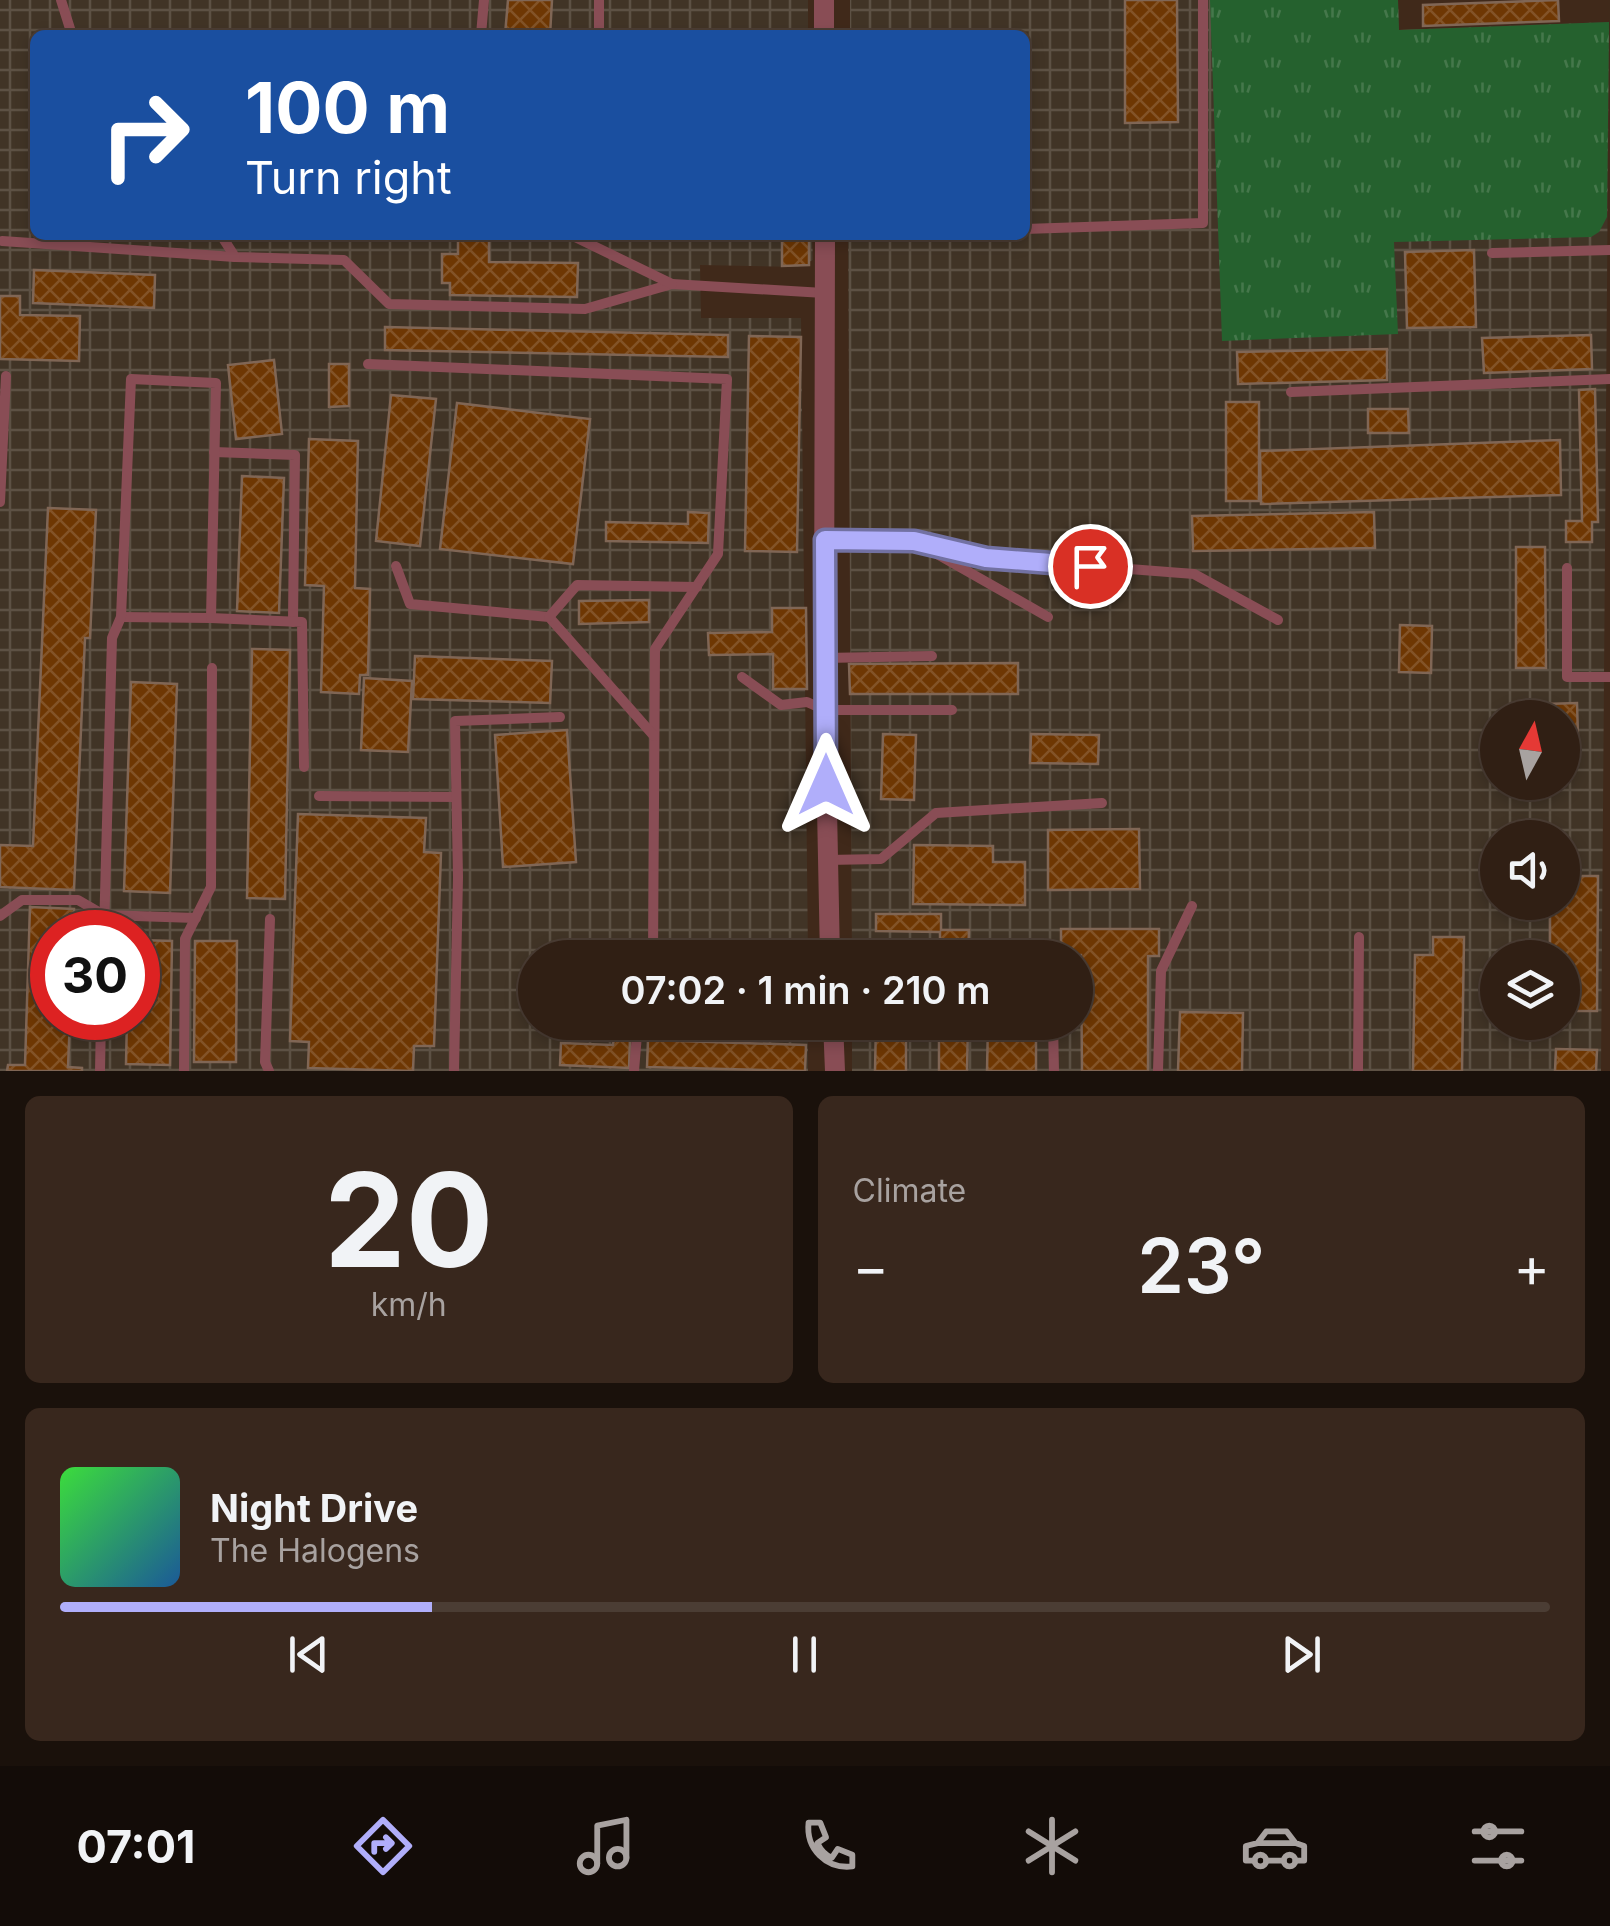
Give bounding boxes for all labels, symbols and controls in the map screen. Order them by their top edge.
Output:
text: 100 m [245,65,450,150]
icon: right [80,70,210,200]
text: Turn right [245,150,452,205]
pin [1048,524,1133,609]
icon: arrive [1063,539,1118,594]
north arrow [1480,700,1580,800]
map controls [1480,700,1580,1040]
position arrow [774,733,878,837]
button: sound [1480,820,1580,920]
speed limit sign: 30 [30,910,160,1040]
button: layers [1480,940,1580,1040]
text: 07:02 · 1 min · 210 m [621,967,990,1013]
text: 20 [324,1141,494,1298]
text: Climate [853,1171,966,1210]
text: 23° [1137,1220,1265,1311]
text: − [853,1234,889,1300]
text: + [1514,1234,1550,1300]
text: km/h [371,1285,447,1324]
text: Night Drive [210,1485,418,1531]
text: The Halogens [210,1531,420,1570]
icon: previous [281,1627,336,1682]
icon: pause [777,1627,832,1682]
icon: next [1274,1627,1329,1682]
icon: directions [348,1811,418,1881]
icon: music [571,1811,641,1881]
icon: phone [794,1811,864,1881]
icon: climate [1017,1811,1087,1881]
icon: car [1240,1811,1310,1881]
icon: filters [1463,1811,1533,1881]
text: 07:01 [77,1819,195,1874]

